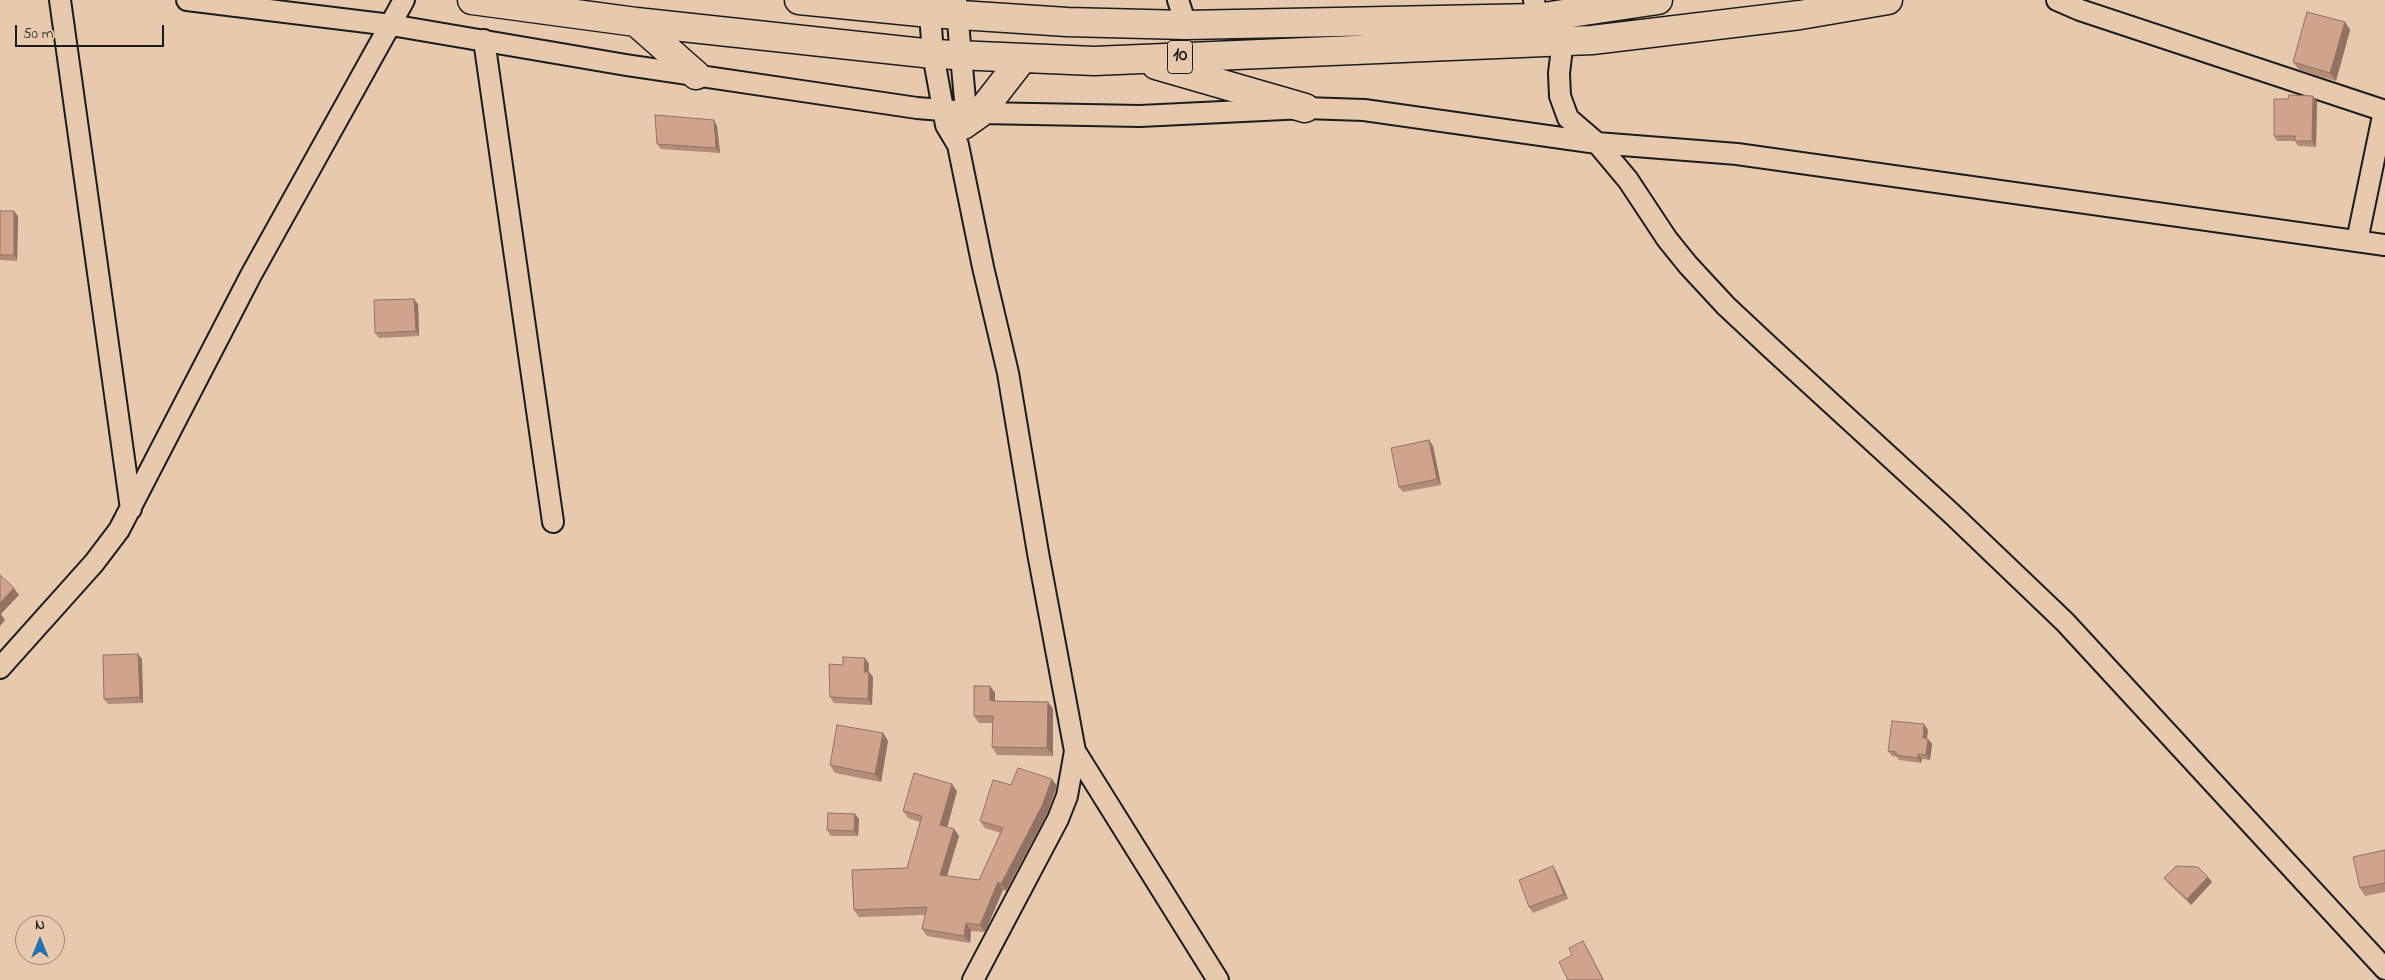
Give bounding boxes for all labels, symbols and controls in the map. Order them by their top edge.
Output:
scale bar [18,15,166,47]
text: 50 m [23,23,53,45]
road number: 10 [1168,41,1192,74]
north arrow [15,915,65,965]
text: N [35,915,45,936]

